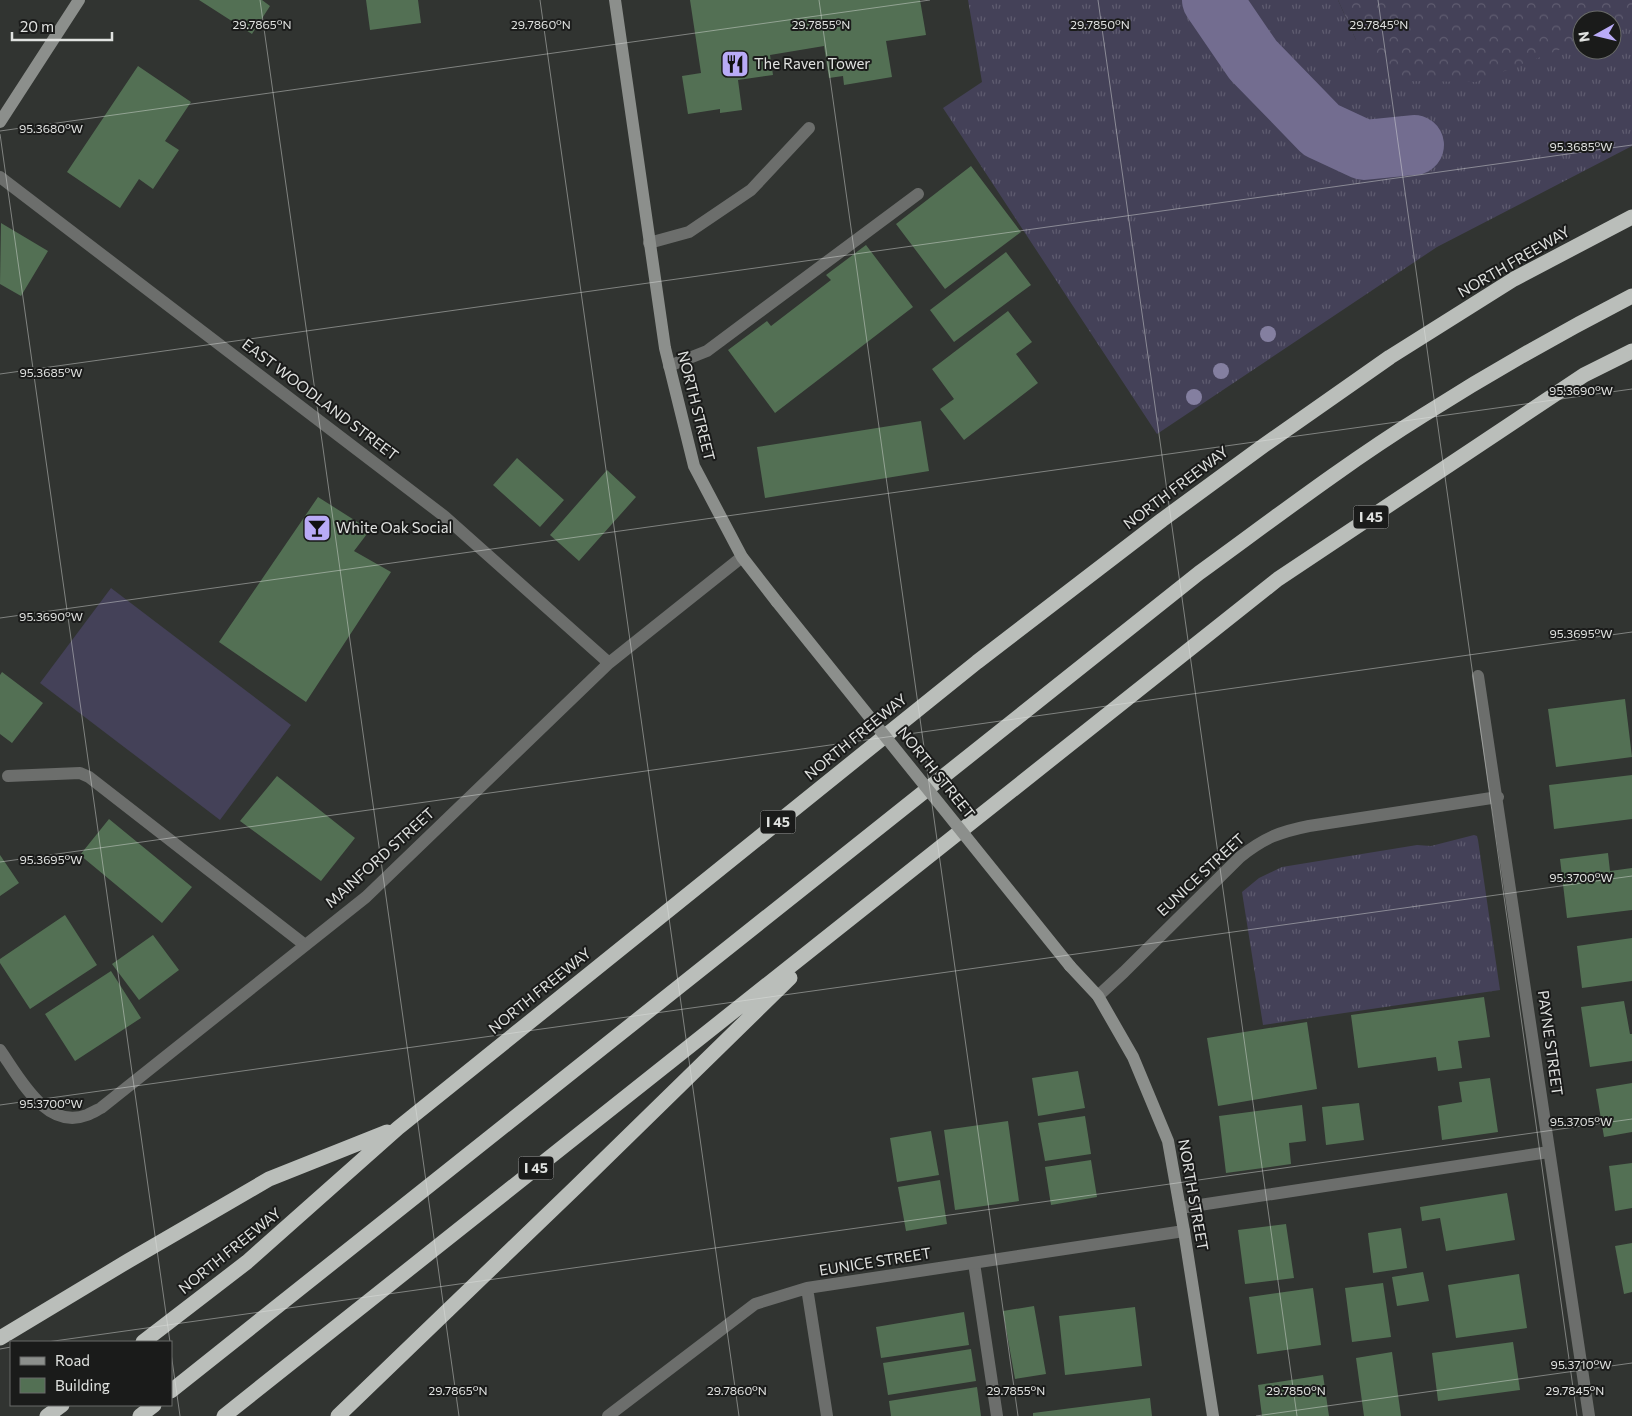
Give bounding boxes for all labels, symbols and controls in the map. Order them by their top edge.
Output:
scale bar [12,10,112,42]
north arrow [1572,10,1622,60]
text: 20 m [20,17,54,35]
text: 29.7865°N [233,17,291,31]
text: 29.7860°N [511,17,571,31]
text: 29.7855°N [792,17,850,31]
text: 29.7850°N [1070,17,1130,31]
text: 29.7845°N [1350,17,1408,31]
text: N [1574,30,1593,43]
restaurant icon: The Raven Tower [720,49,750,79]
place label: The Raven Tower [754,54,870,72]
text: 95.3680°W [19,121,83,135]
text: 95.3685°W [1549,139,1613,153]
street label: NORTH FREEWAY [1454,222,1573,301]
street label: EAST WOODLAND STREET [239,335,402,464]
street label: NORTH STREET [675,349,719,463]
text: 95.3685°W [19,365,83,379]
text: 95.3690°W [1549,383,1613,397]
street label: NORTH FREEWAY [1119,442,1232,532]
road number: I 45 [1354,506,1388,528]
bar icon: White Oak Social [302,513,332,543]
place label: White Oak Social [336,518,452,536]
text: 95.3690°W [19,609,83,623]
text: 95.3695°W [1550,626,1612,640]
street label: NORTH FREEWAY [801,689,910,783]
street label: NORTH STREET [894,723,979,822]
street label: MAINFORD STREET [321,803,438,911]
road number: I 45 [760,810,796,834]
street label: EUNICE STREET [1153,829,1248,919]
text: 95.3695°W [20,852,82,866]
text: 95.3700°W [1549,870,1613,884]
street label: NORTH FREEWAY [485,943,594,1037]
street label: PAYNE STREET [1535,989,1567,1097]
text: 95.3700°W [19,1096,83,1110]
text: 95.3705°W [1550,1114,1612,1128]
street label: NORTH STREET [1175,1138,1213,1252]
road number: I 45 [518,1156,554,1180]
street label: NORTH FREEWAY [175,1203,284,1297]
street label: EUNICE STREET [818,1243,932,1279]
legend [10,1341,172,1406]
text: Road [55,1351,90,1369]
text: 95.3710°W [1551,1357,1611,1371]
text: Building [55,1376,110,1394]
text: 29.7865°N [429,1383,487,1397]
text: 29.7860°N [707,1383,767,1397]
text: 29.7855°N [987,1383,1045,1397]
text: 29.7850°N [1266,1383,1326,1397]
text: 29.7845°N [1546,1383,1604,1397]

